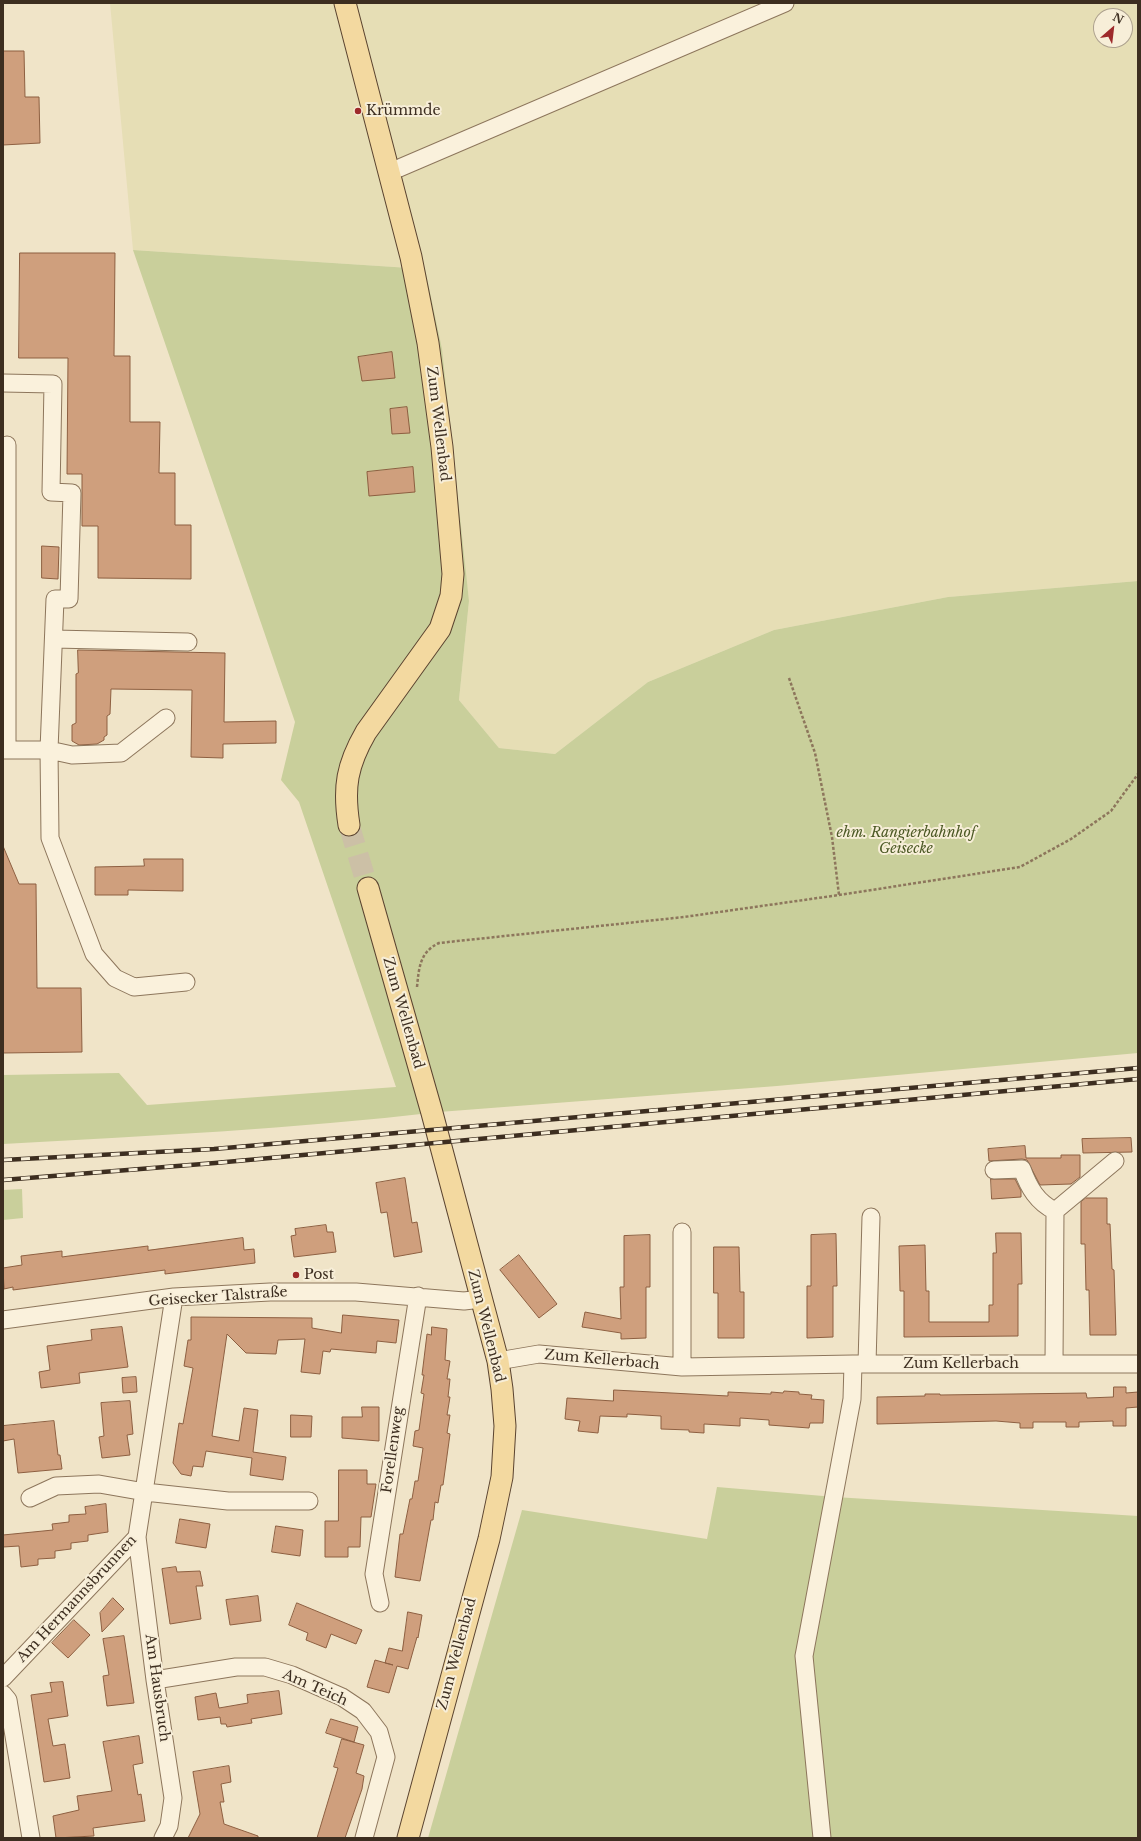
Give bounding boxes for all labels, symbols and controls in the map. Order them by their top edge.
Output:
north arrow [1093,8,1133,48]
text: N [1110,10,1126,27]
place label: Krümmde [366,103,440,119]
marker: Krümmde [353,106,363,116]
street label: Zum Wellenbad [423,366,453,482]
park label: ehm. Rangierbahnhof Geisecke [837,825,975,858]
street label: Zum Wellenbad [379,955,427,1071]
place label: Post [304,1267,334,1283]
street label: Zum Wellenbad [464,1268,508,1384]
marker: Post [291,1270,301,1280]
street label: Geisecker Talstraße [148,1284,288,1310]
street label: Zum Kellerbach [544,1347,660,1373]
street label: Zum Kellerbach [903,1356,1019,1372]
street label: Forellenweg [379,1406,407,1494]
street label: Am Hermannsbrunnen [14,1532,140,1666]
street label: Zum Wellenbad [434,1596,480,1712]
street label: Am Hausbruch [141,1633,173,1743]
street label: Am Teich [280,1666,350,1710]

